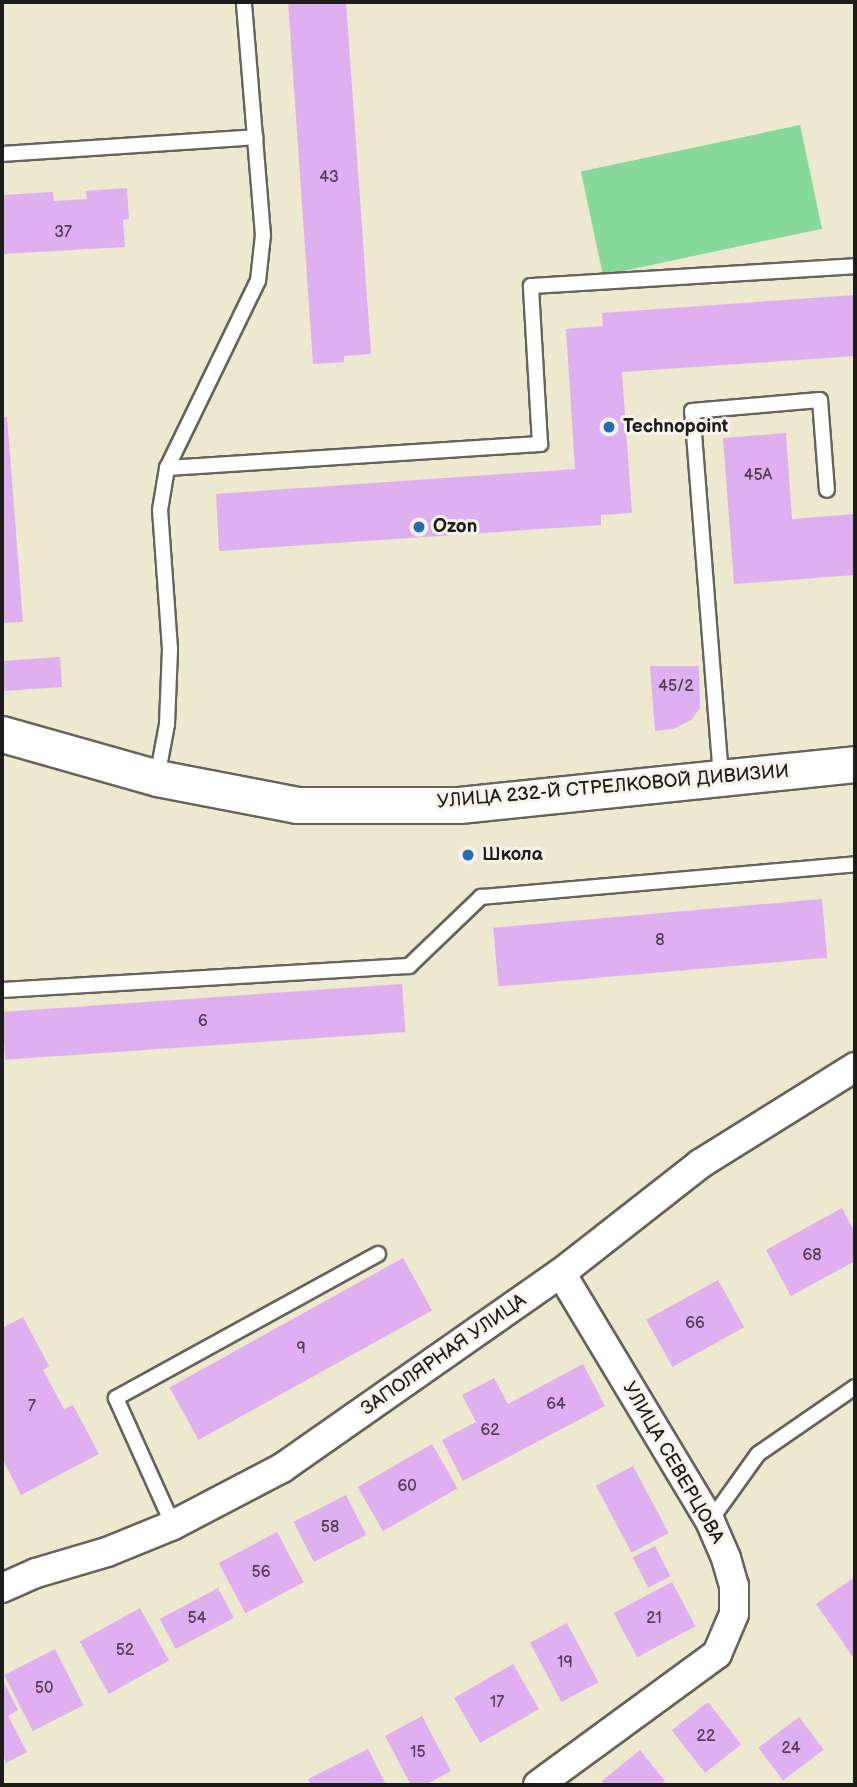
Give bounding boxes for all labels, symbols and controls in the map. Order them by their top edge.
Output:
house number: 43 [319,168,339,188]
house number: 37 [54,223,72,243]
place label: Technopoint [623,416,728,438]
marker: Technopoint [601,419,617,435]
house number: 45А [744,466,772,486]
place label: Ozon [433,516,477,538]
marker: Ozon [411,519,427,535]
house number: 45/2 [658,677,694,697]
street label: УЛИЦА 232-Й СТРЕЛКОВОЙ ДИВИЗИИ [436,760,790,814]
place label: Школа [482,844,543,866]
marker: Школа [460,847,476,863]
house number: 8 [655,931,665,951]
house number: 6 [198,1012,208,1032]
house number: 68 [802,1246,822,1266]
street label: ЗАПОЛЯРНАЯ УЛИЦА [357,1289,531,1421]
house number: 66 [685,1314,705,1334]
house number: 9 [296,1339,306,1359]
street label: УЛИЦА СЕВЕРЦОВА [617,1378,729,1548]
house number: 64 [546,1395,566,1415]
house number: 7 [28,1397,36,1417]
house number: 62 [480,1421,500,1441]
house number: 60 [397,1477,417,1497]
house number: 58 [321,1518,339,1538]
house number: 56 [252,1563,270,1583]
house number: 54 [188,1609,206,1629]
house number: 21 [646,1609,662,1629]
house number: 52 [116,1641,134,1661]
house number: 19 [557,1653,573,1673]
house number: 50 [35,1679,53,1699]
house number: 17 [490,1693,504,1713]
house number: 22 [697,1727,715,1747]
house number: 24 [782,1739,800,1759]
house number: 15 [410,1743,426,1763]

